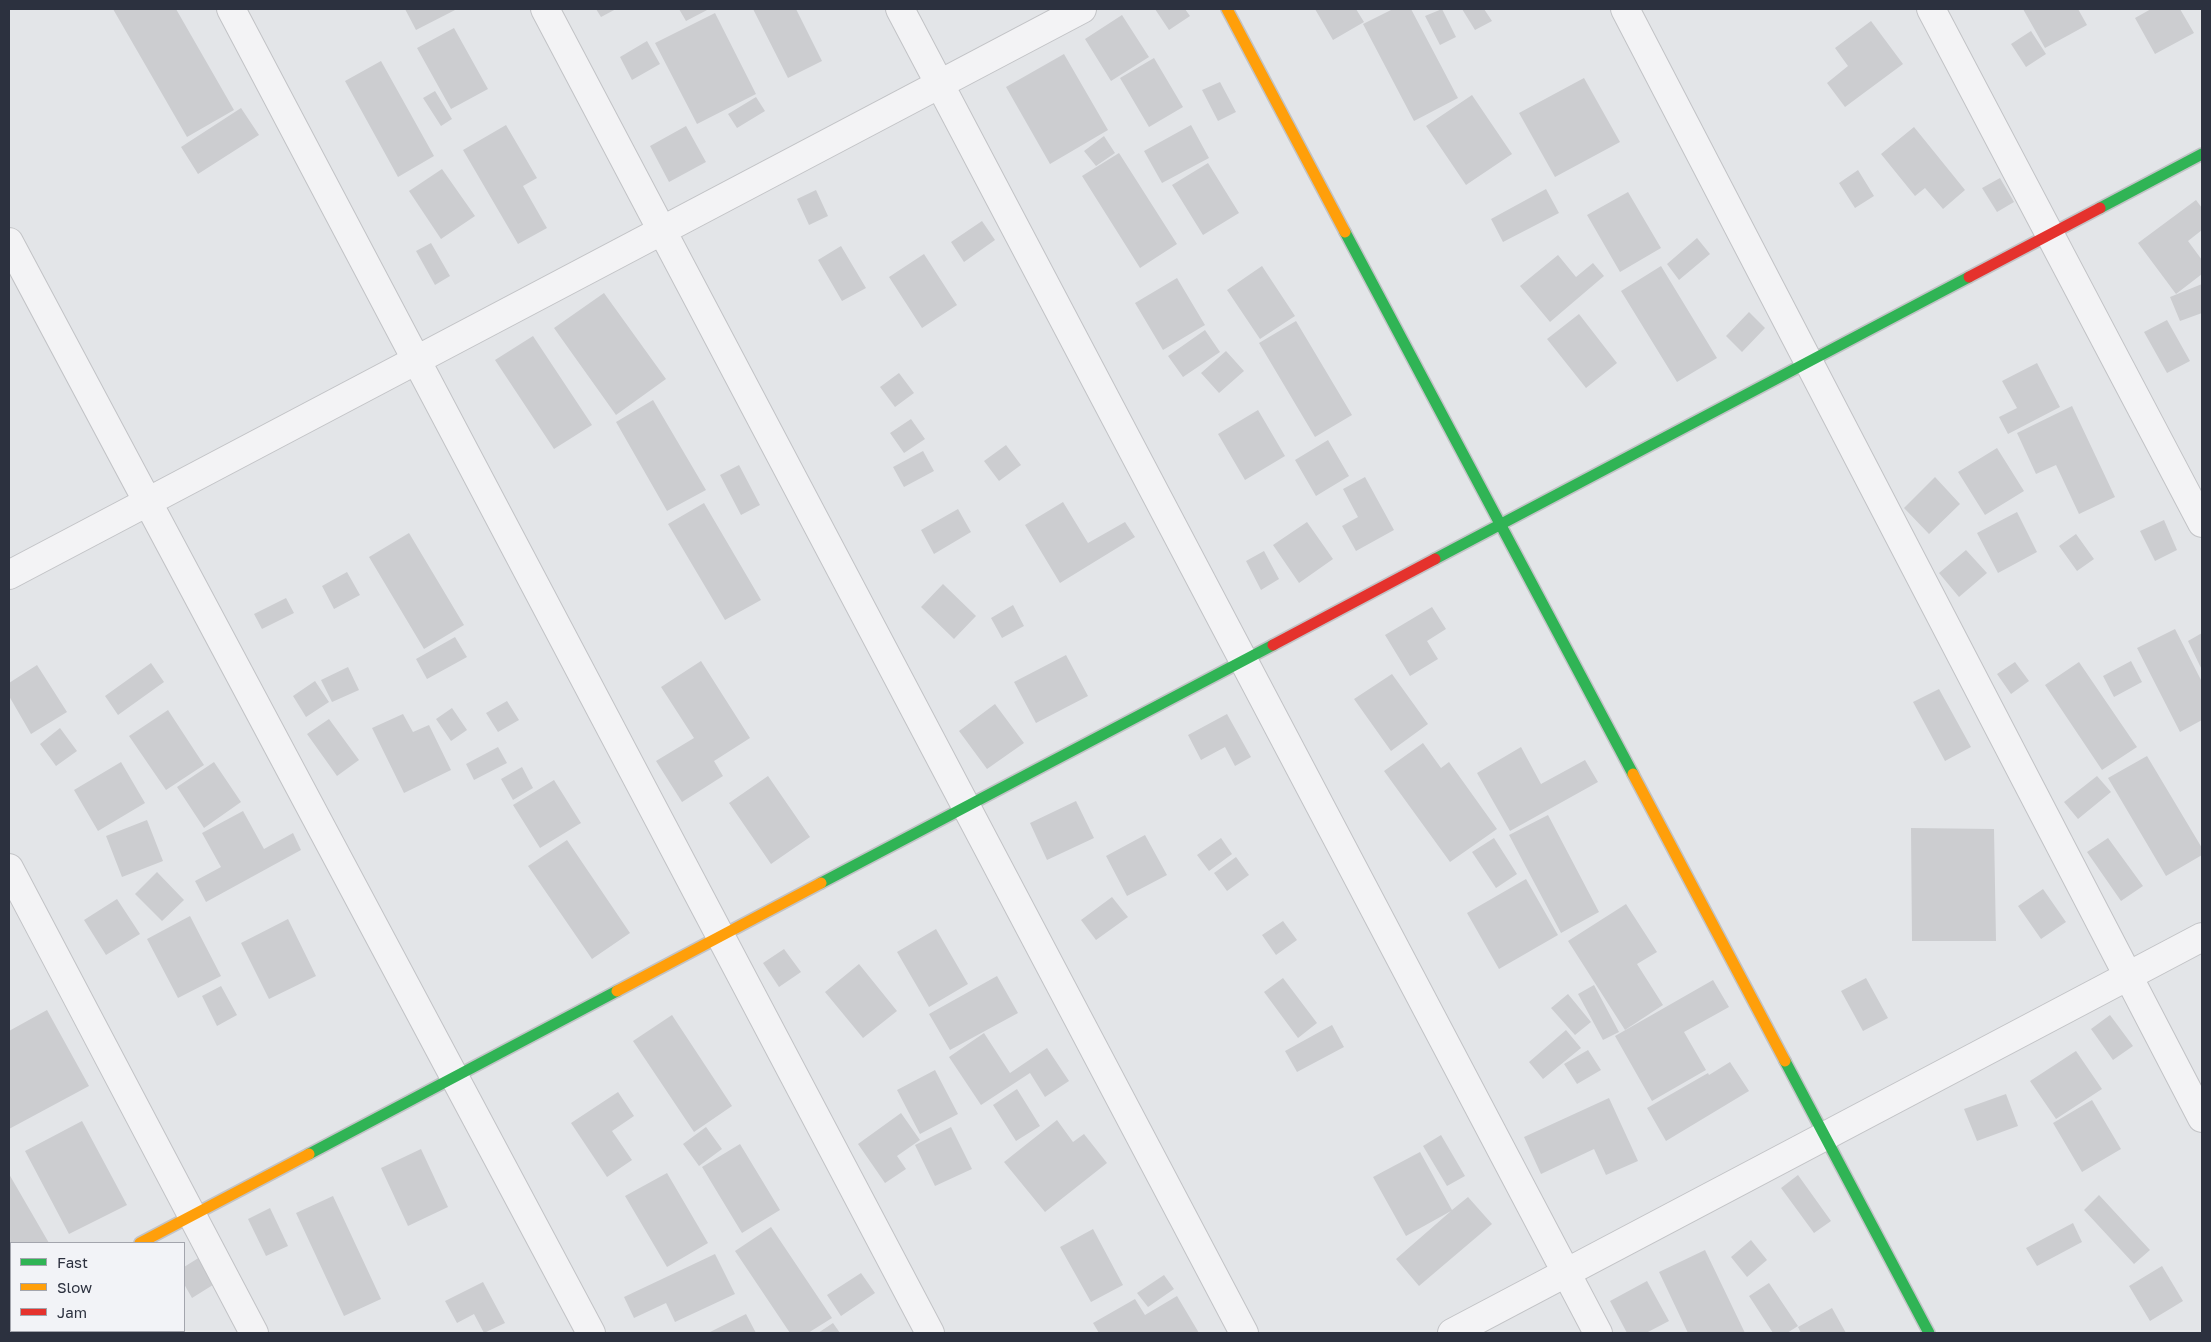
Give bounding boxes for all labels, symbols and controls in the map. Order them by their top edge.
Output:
legend [10,1242,185,1332]
text: Fast [57,1253,88,1271]
text: Slow [57,1278,92,1296]
text: Jam [57,1303,87,1321]

